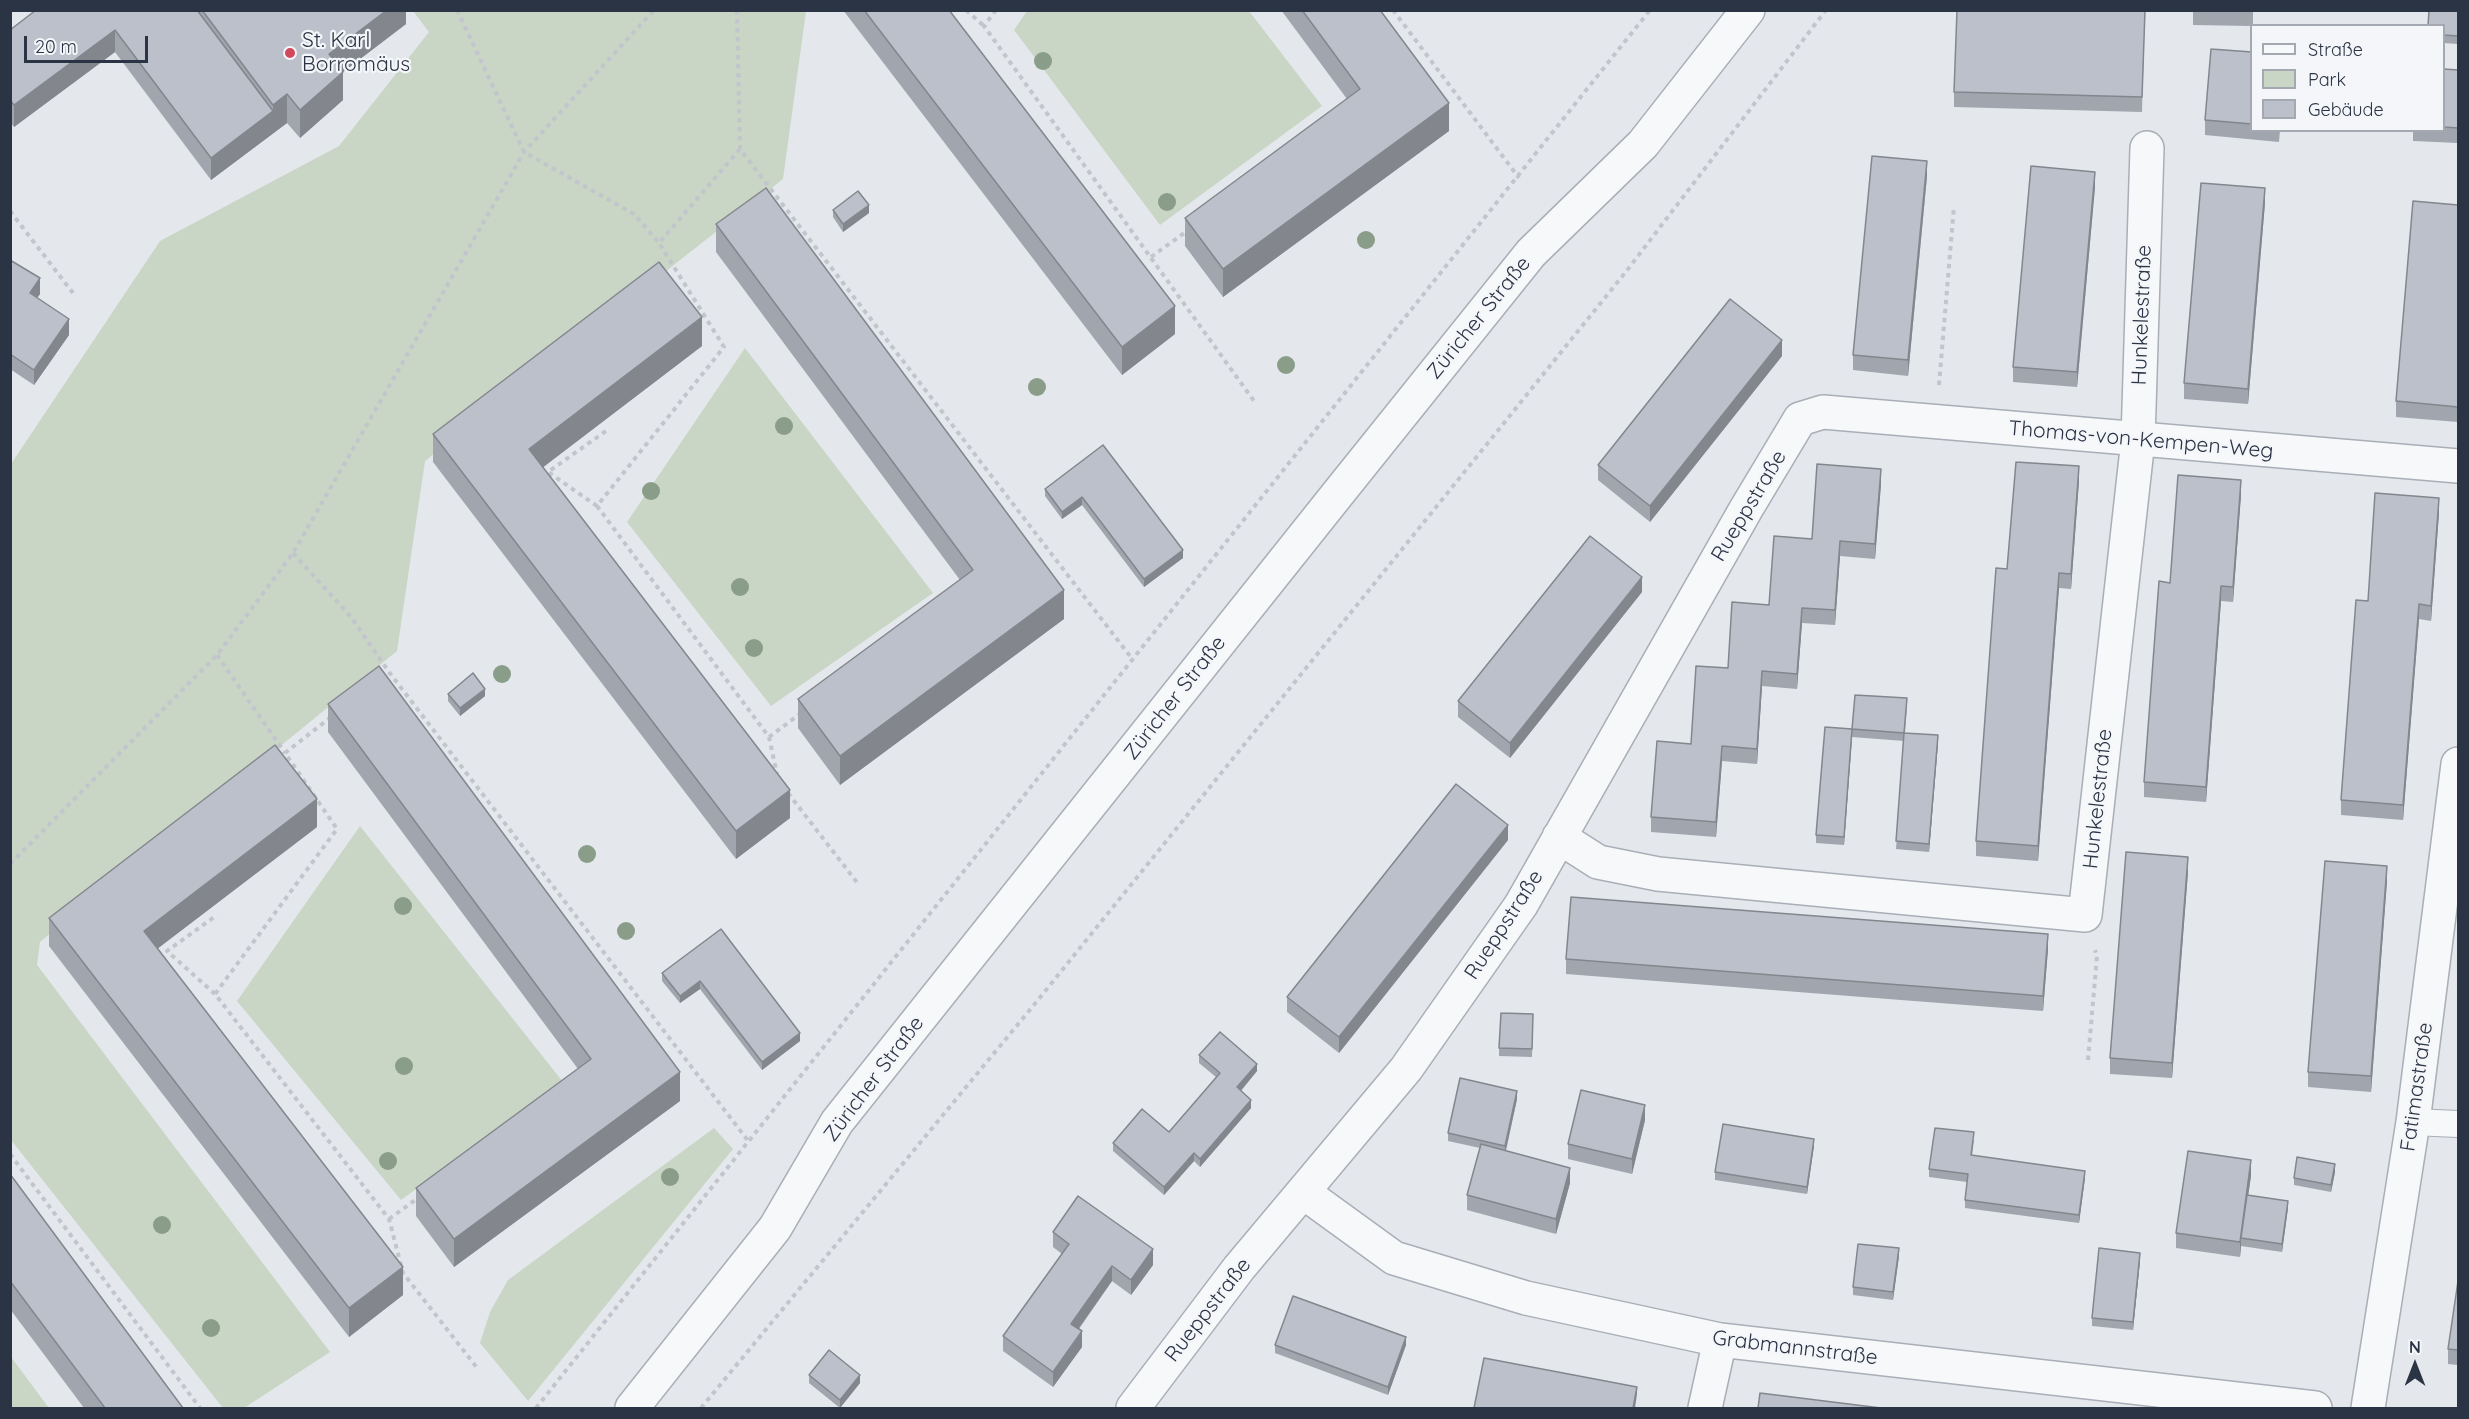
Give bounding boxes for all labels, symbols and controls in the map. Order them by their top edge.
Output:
scale bar [27,24,152,62]
legend [2250,24,2445,132]
place label: St. Karl Borromäus [302,28,410,78]
text: 20 m [35,35,77,58]
text: Straße [2308,38,2363,61]
marker: St. Karl Borromäus [283,46,297,60]
text: Park [2308,68,2346,91]
text: Gebäude [2308,98,2384,121]
street label: Hunkelestraße [2127,244,2157,386]
street label: Züricher Straße [1422,252,1536,384]
street label: Thomas-von-Kempen-Weg [2008,416,2274,464]
street label: Rueppstraße [1706,446,1792,566]
street label: Züricher Straße [1119,631,1231,765]
street label: Hunkelestraße [2078,728,2118,870]
street label: Rueppstraße [1459,866,1549,984]
street label: Züricher Straße [819,1011,929,1147]
street label: Fatimastraße [2395,1021,2439,1153]
street label: Rueppstraße [1160,1253,1256,1367]
street label: Grabmannstraße [1711,1325,1879,1371]
north arrow [2385,1335,2445,1395]
text: N [2409,1337,2421,1357]

